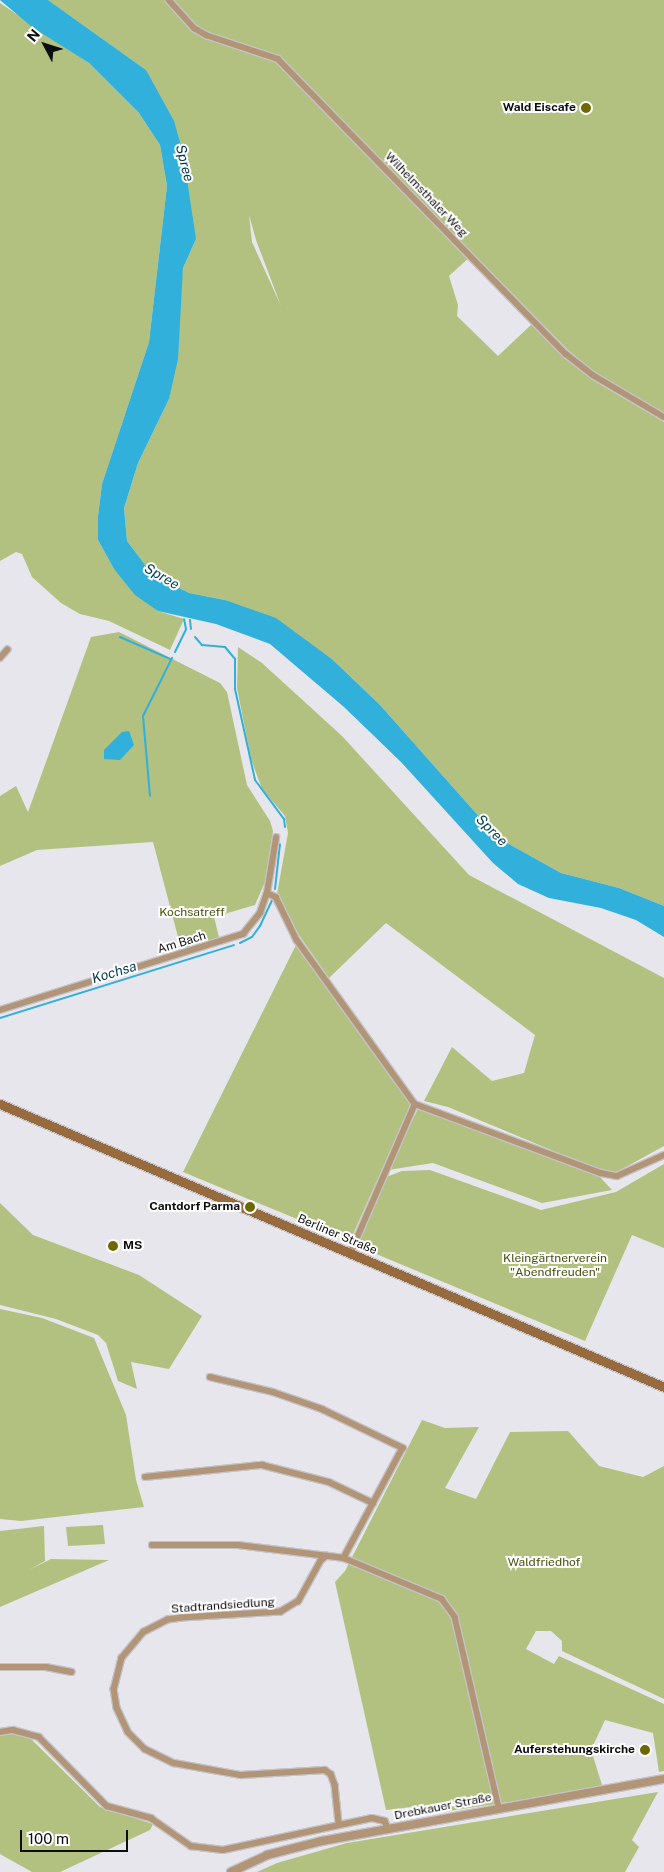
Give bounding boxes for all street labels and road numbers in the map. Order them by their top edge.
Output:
street label: Wilhelmsthaler Weg [382,149,470,241]
street label: Am Bach [156,929,208,957]
street label: Berliner Straße [295,1212,379,1258]
street label: Stadtrandsiedlung [171,1595,275,1617]
street label: Drebkauer Straße [393,1790,493,1824]

